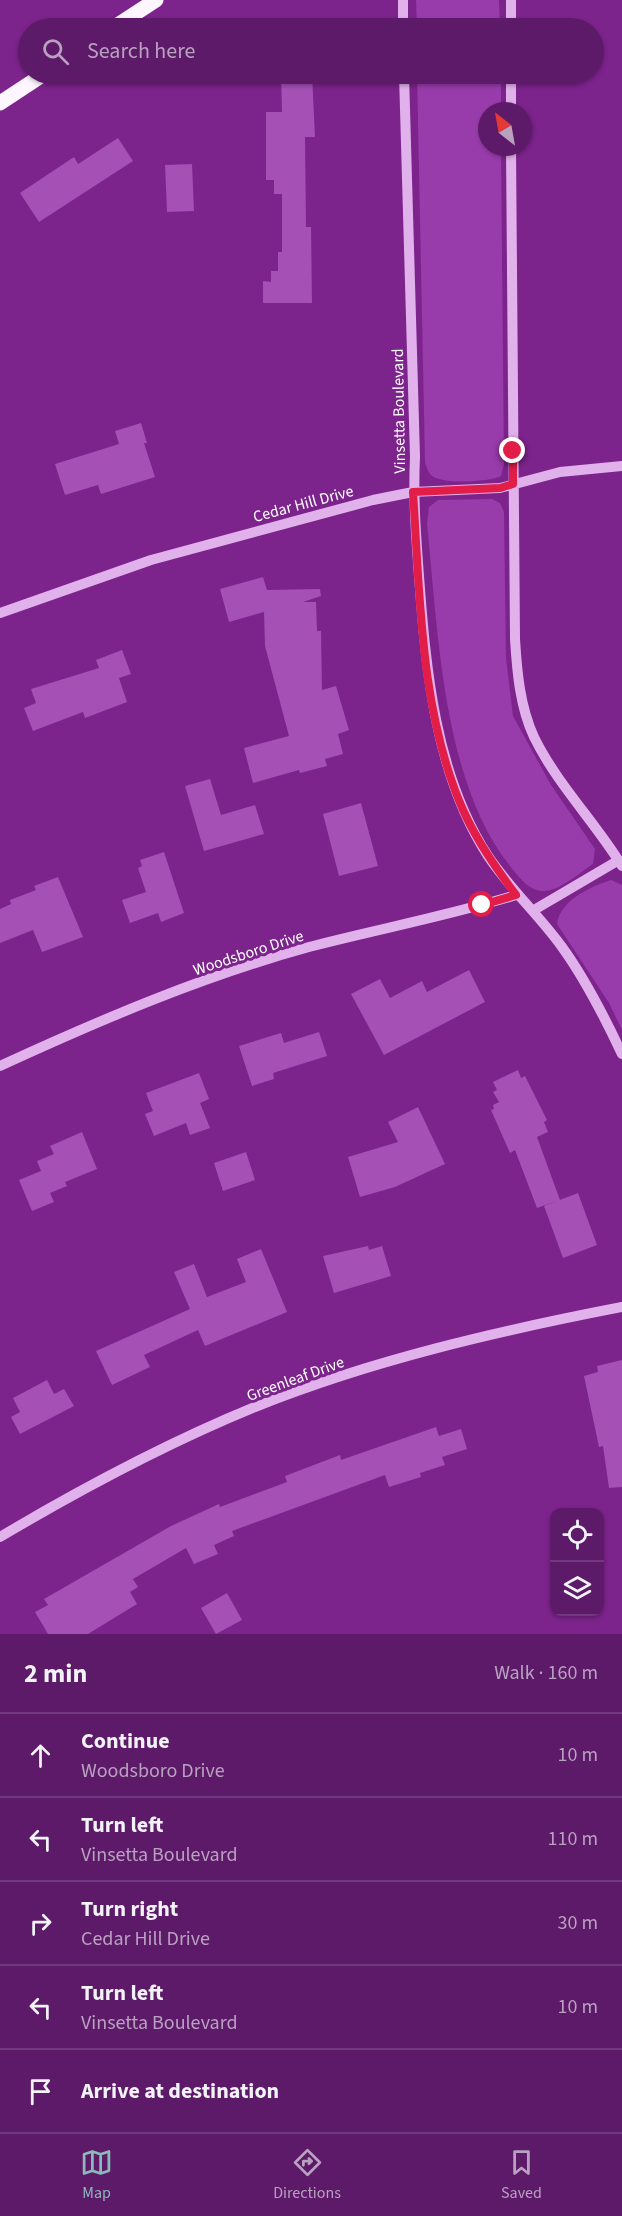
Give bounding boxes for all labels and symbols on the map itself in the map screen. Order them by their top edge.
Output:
north arrow [478,102,532,156]
street label: Vinsetta Boulevard [387,348,411,474]
route end [499,437,525,463]
street label: Cedar Hill Drive [251,480,356,528]
route start [468,891,494,917]
street label: Woodsboro Drive [190,925,306,981]
street label: Greenleaf Drive [244,1351,347,1407]

